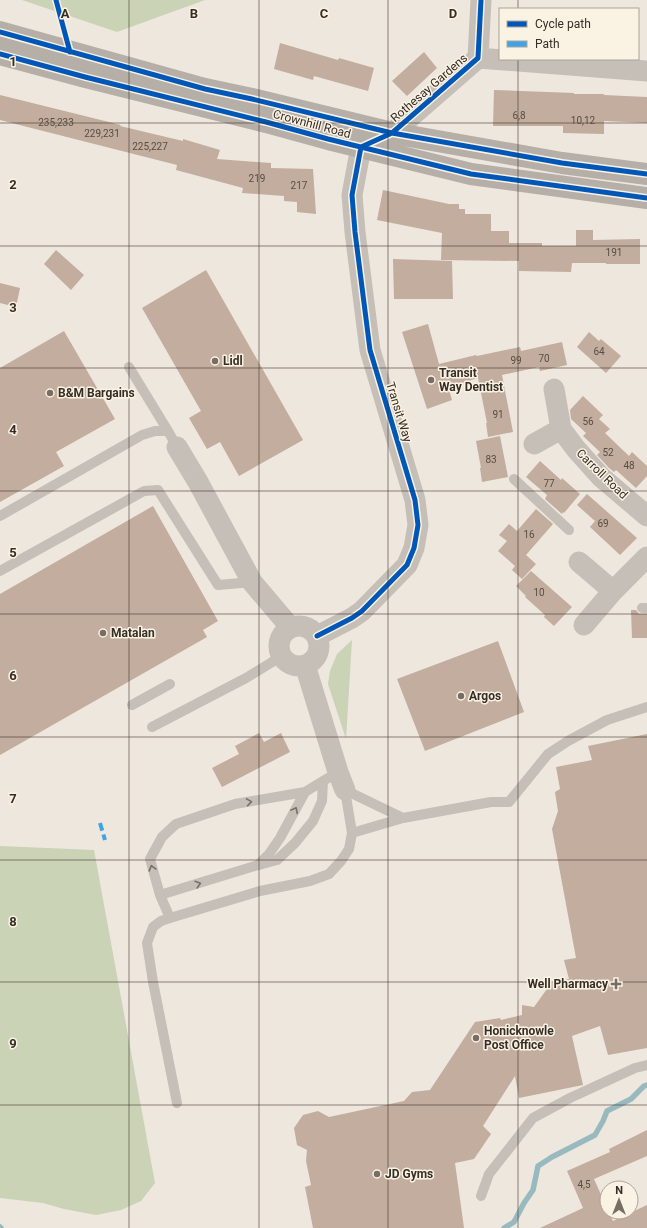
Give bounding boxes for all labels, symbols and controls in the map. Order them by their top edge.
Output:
text: A [61,6,70,21]
text: B [190,6,198,21]
text: C [320,6,329,21]
text: D [449,6,457,21]
legend [499,8,639,60]
text: Cycle path [535,17,591,31]
text: Path [535,37,560,51]
street label: Rothesay Gardens [388,51,470,125]
text: 1 [9,54,17,69]
street label: Crownhill Road [271,107,353,141]
house number: 6,8 [512,110,526,121]
house number: 10,12 [571,115,596,126]
house number: 235,233 [38,117,74,128]
house number: 229,231 [84,128,120,139]
house number: 225,227 [132,141,168,152]
house number: 219 [249,173,265,184]
text: 2 [9,177,17,192]
house number: 217 [291,180,308,191]
house number: 191 [606,247,622,258]
text: 3 [9,300,17,315]
house number: 64 [593,346,605,357]
house number: 70 [538,353,550,364]
place label: Lidl [223,354,243,368]
house number: 99 [510,355,522,366]
marker: Lidl [210,356,220,366]
place label: Transit Way Dentist [439,366,503,394]
marker: Transit Way Dentist [426,375,436,385]
street label: Transit Way [383,380,415,444]
place label: B&M Bargains [58,386,135,400]
marker: B&M Bargains [45,388,55,398]
house number: 91 [492,409,504,420]
house number: 56 [582,416,594,427]
text: 4 [9,422,17,437]
street label: Carroll Road [574,446,630,502]
house number: 52 [602,447,614,458]
house number: 83 [485,454,497,465]
house number: 48 [623,460,635,471]
house number: 77 [543,478,555,489]
house number: 69 [597,518,609,529]
house number: 16 [523,529,535,540]
text: 5 [9,545,17,560]
house number: 10 [533,587,545,598]
place label: Matalan [111,626,155,640]
marker: Matalan [98,628,108,638]
text: 6 [9,668,17,683]
place label: Argos [469,689,501,703]
marker: Argos [456,691,466,701]
text: 7 [9,791,17,806]
one-way arrow [246,798,252,807]
one-way arrow [290,807,298,814]
one-way arrow [148,865,157,872]
one-way arrow [194,880,201,889]
text: 8 [9,914,17,929]
place label: Well Pharmacy [527,977,609,991]
marker: Well Pharmacy [611,979,621,989]
place label: Honicknowle Post Office [484,1024,554,1052]
marker: Honicknowle Post Office [471,1033,481,1043]
text: 9 [9,1036,17,1051]
place label: JD Gyms [385,1167,433,1181]
marker: JD Gyms [372,1169,382,1179]
house number: 4,5 [577,1179,591,1190]
north arrow [599,1180,639,1220]
text: N [615,1184,623,1197]

